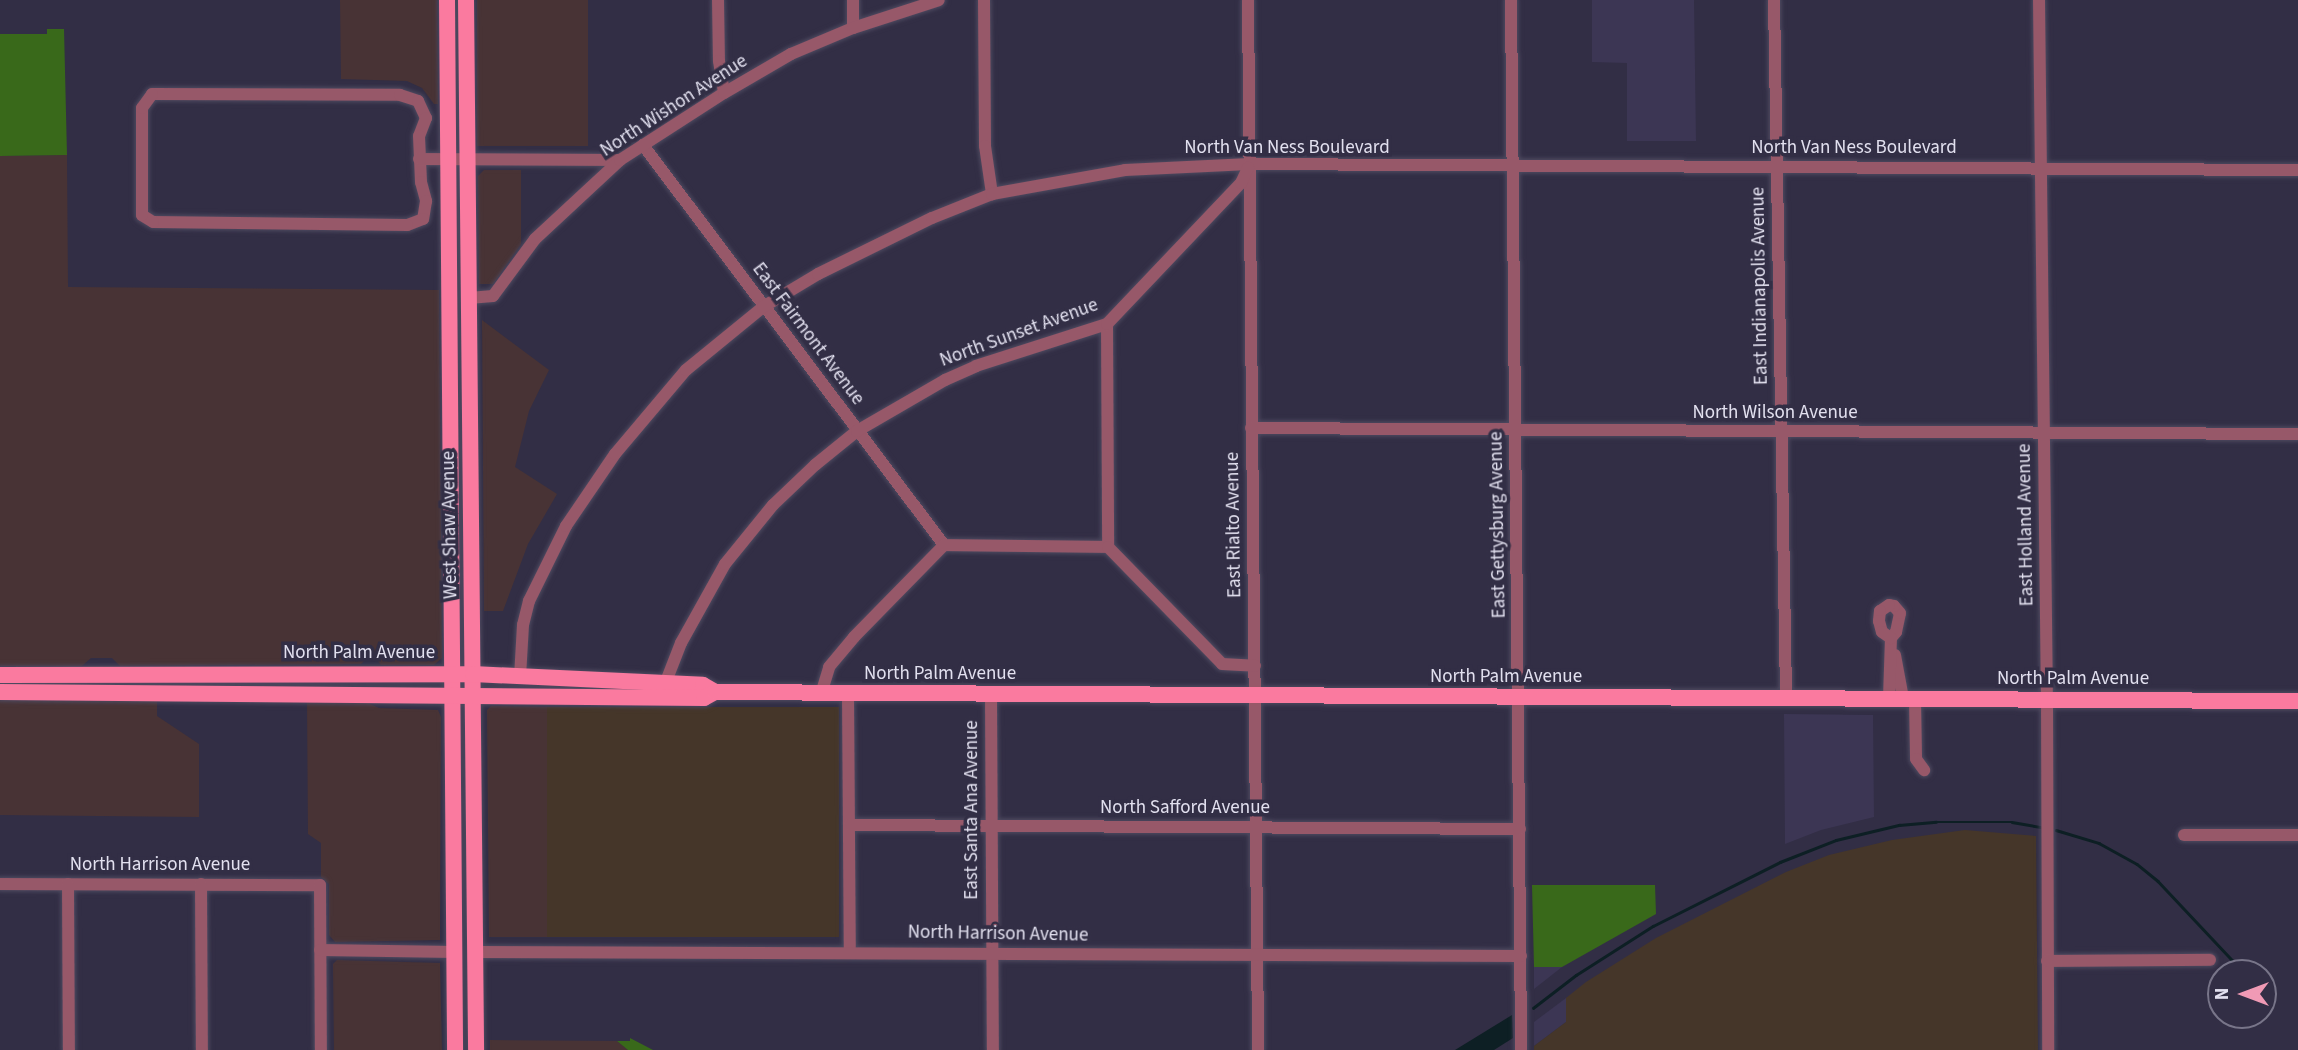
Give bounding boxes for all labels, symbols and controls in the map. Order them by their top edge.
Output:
street label: North Wishon Avenue [596,50,752,162]
street label: North Van Ness Boulevard [1184,137,1390,159]
street label: North Van Ness Boulevard [1751,137,1957,159]
street label: East Indianapolis Avenue [1747,187,1773,385]
street label: East Fairmont Avenue [747,258,869,410]
street label: North Sunset Avenue [937,294,1101,372]
street label: North Wilson Avenue [1692,402,1858,424]
street label: East Gettysburg Avenue [1485,431,1511,619]
street label: East Holland Avenue [2013,443,2039,607]
street label: West Shaw Avenue [437,451,463,599]
street label: East Rialto Avenue [1221,452,1247,598]
street label: North Palm Avenue [283,642,435,664]
street label: North Palm Avenue [864,663,1016,685]
street label: North Palm Avenue [1430,666,1582,688]
street label: North Palm Avenue [1997,668,2149,690]
street label: East Santa Ana Avenue [961,720,983,900]
street label: North Safford Avenue [1100,797,1270,819]
street label: North Harrison Avenue [70,854,250,876]
street label: North Harrison Avenue [908,921,1088,947]
north arrow [2207,959,2277,1029]
text: N [2209,988,2236,1000]

